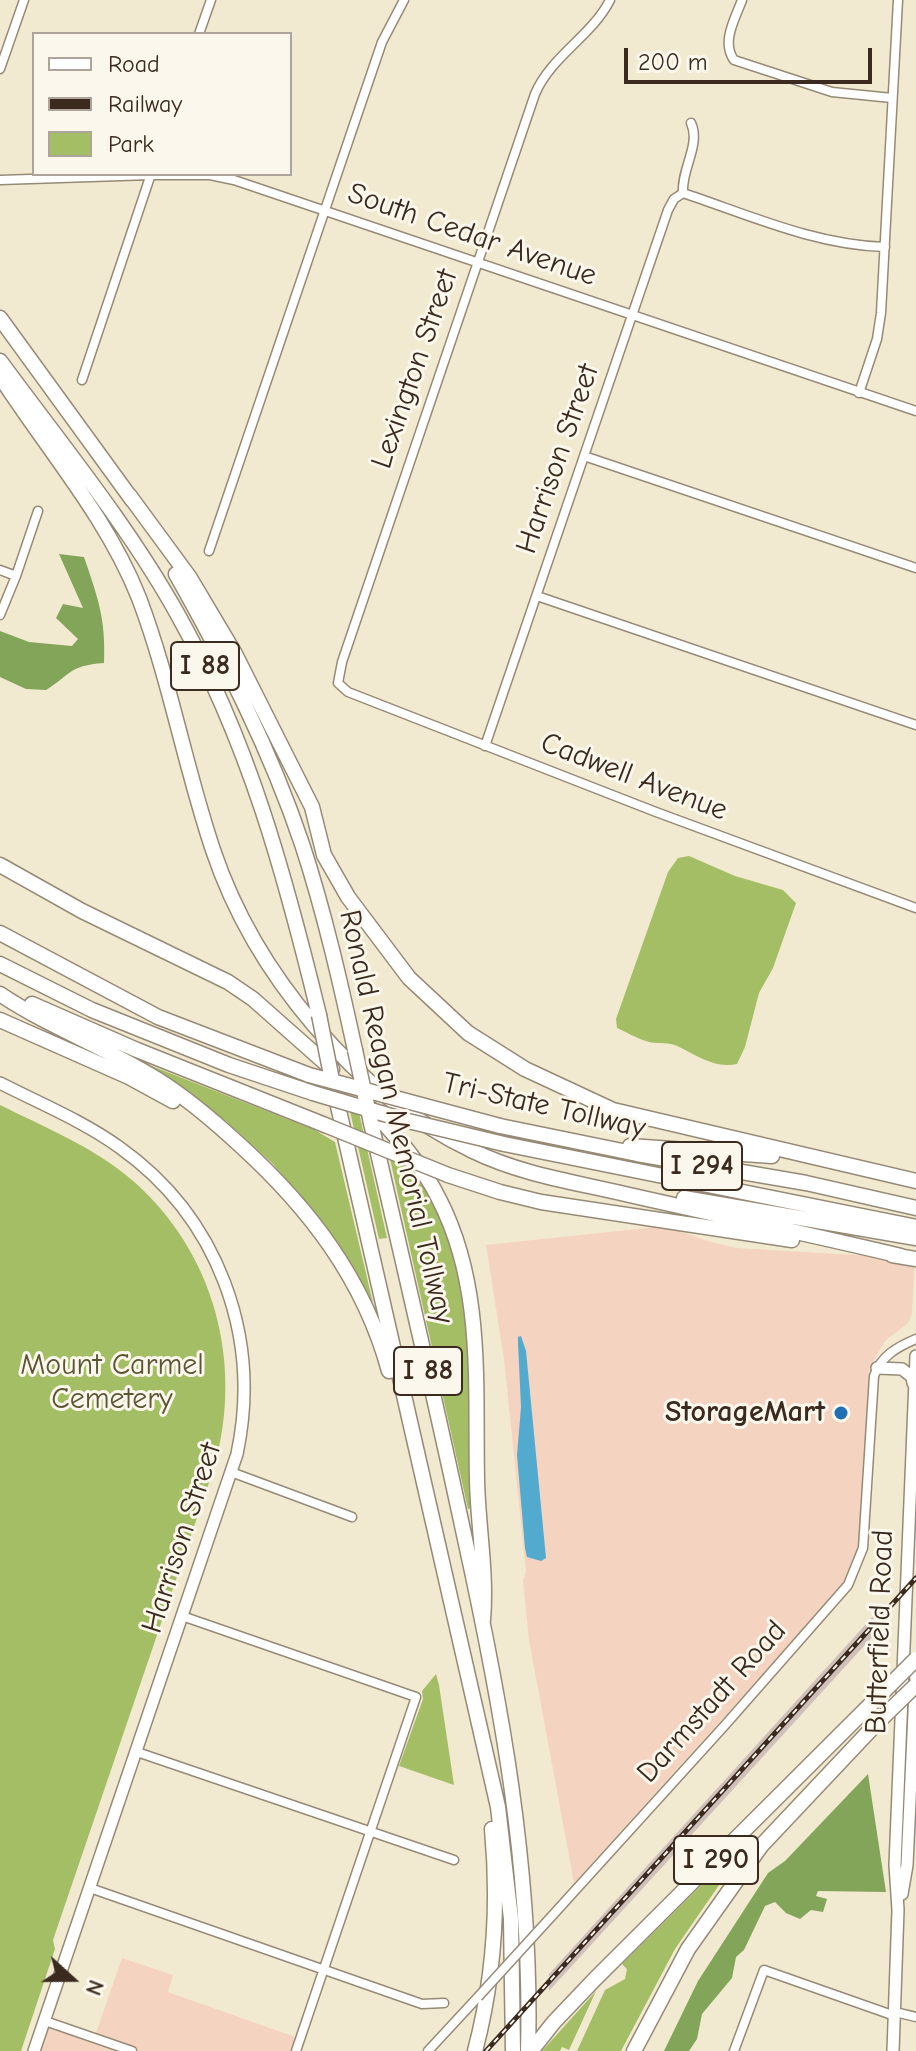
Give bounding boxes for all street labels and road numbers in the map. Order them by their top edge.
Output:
street label: South Cedar Avenue [343,176,601,294]
street label: Lexington Street [364,265,466,473]
street label: Harrison Street [509,360,607,558]
road number: I 88 [171,642,239,690]
street label: Cadwell Avenue [536,725,732,829]
street label: Ronald Reagan Memorial Tollway [331,906,461,1328]
street label: Tri-State Tollway [439,1065,649,1147]
road number: I 294 [662,1142,742,1190]
road number: I 88 [394,1347,462,1395]
street label: Harrison Street [134,1438,230,1638]
street label: Butterfield Road [858,1529,902,1735]
street label: Darmstadt Road [630,1613,794,1791]
road number: I 290 [674,1836,758,1884]

